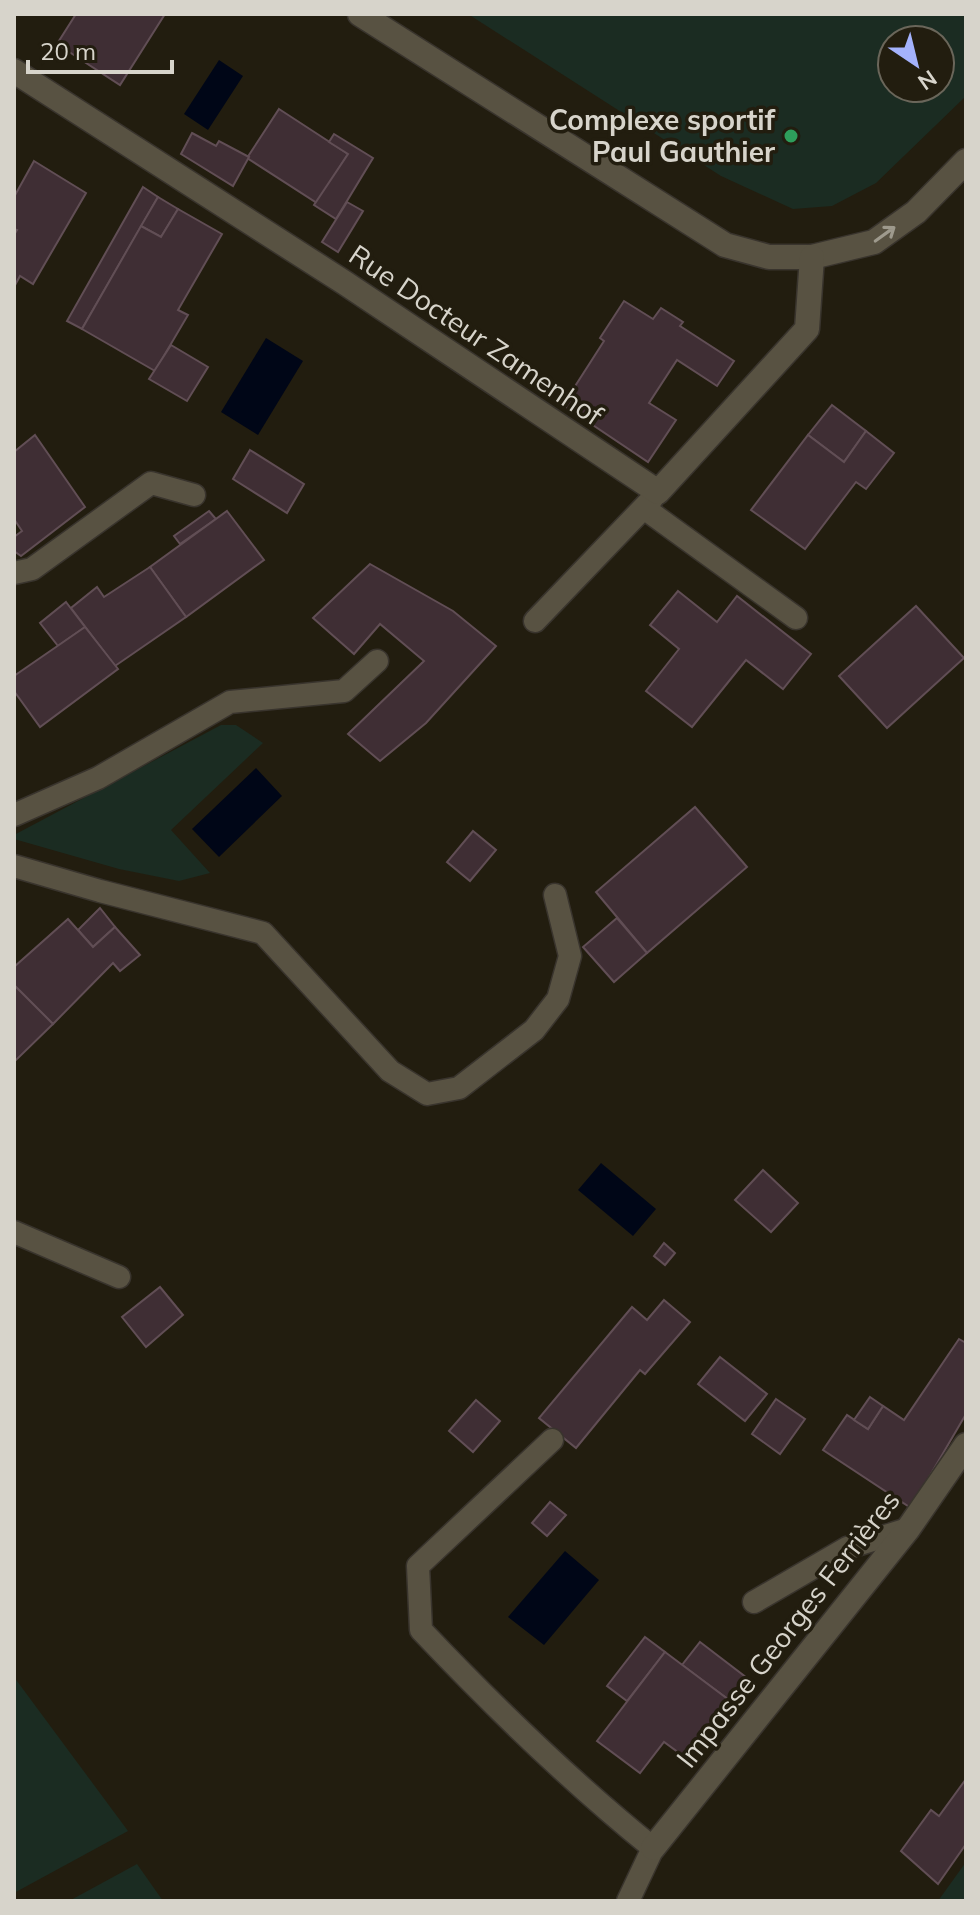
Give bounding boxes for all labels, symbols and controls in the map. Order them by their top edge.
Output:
scale bar [28,24,172,74]
north arrow [876,24,956,104]
text: 20 m [40,36,96,66]
text: N [913,64,942,97]
place label: Complexe sportif Paul Gauthier [549,102,776,169]
marker: Complexe sportif Paul Gauthier [782,127,800,145]
one-way arrow [874,226,896,242]
street label: Rue Docteur Zamenhof [343,237,610,433]
street label: Impasse Georges Ferrières [668,1483,907,1774]

